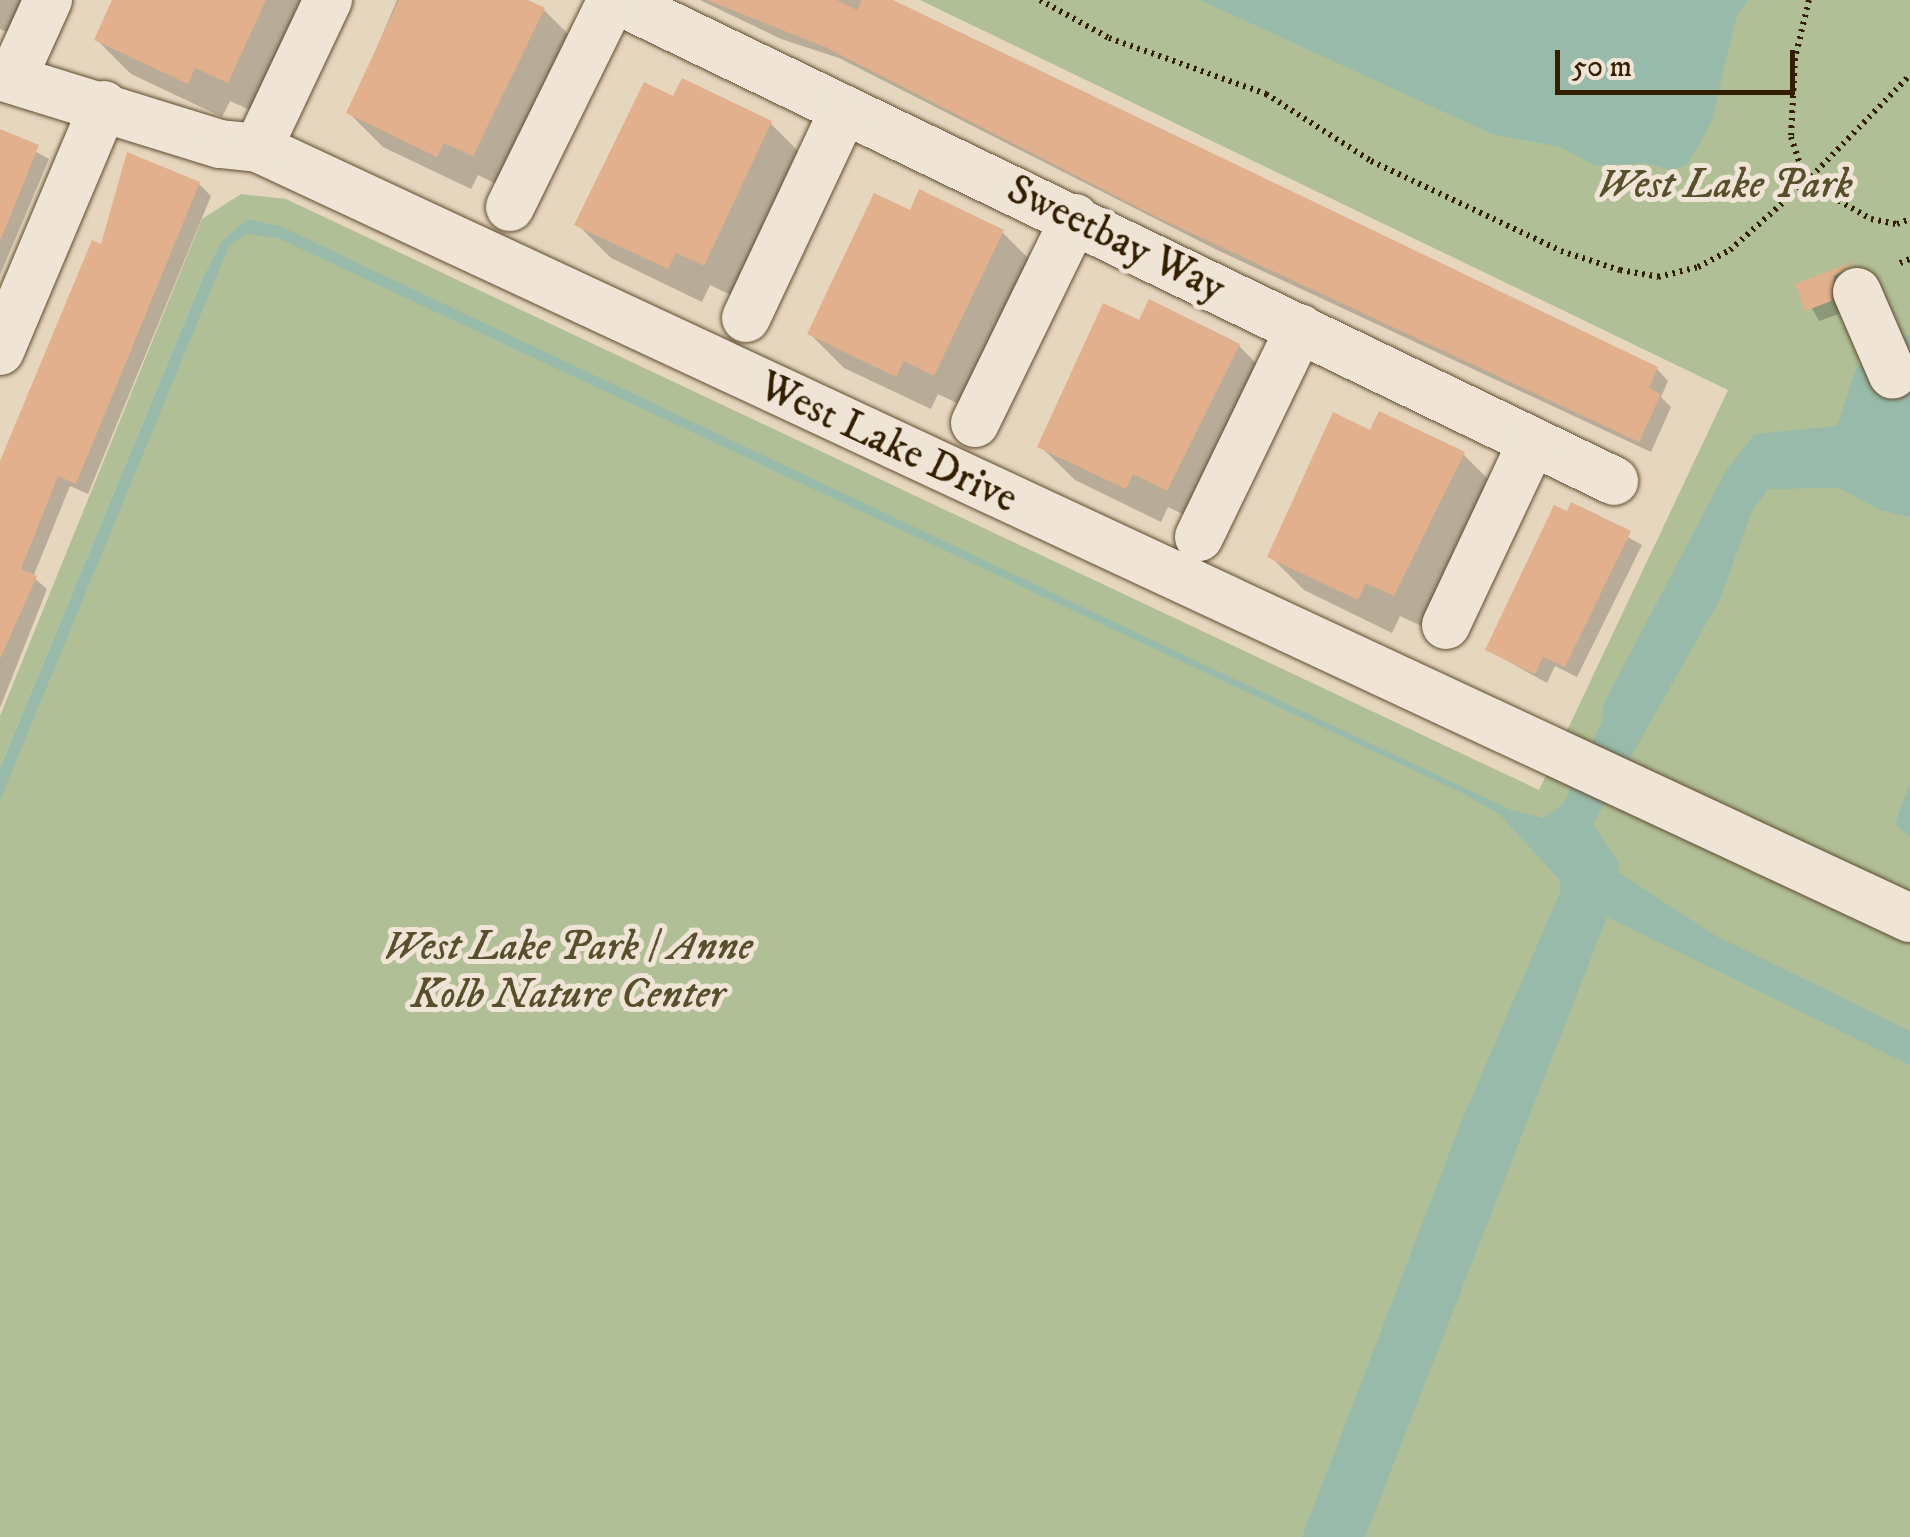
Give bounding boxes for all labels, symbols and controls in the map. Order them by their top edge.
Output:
scale bar [1560,30,1800,92]
text: 50 m [1572,49,1632,86]
park label: West Lake Park [1597,160,1853,210]
street label: Sweetbay Way [999,165,1233,313]
street label: West Lake Drive [751,361,1025,525]
park label: West Lake Park / Anne Kolb Nature Center [383,922,753,1020]

